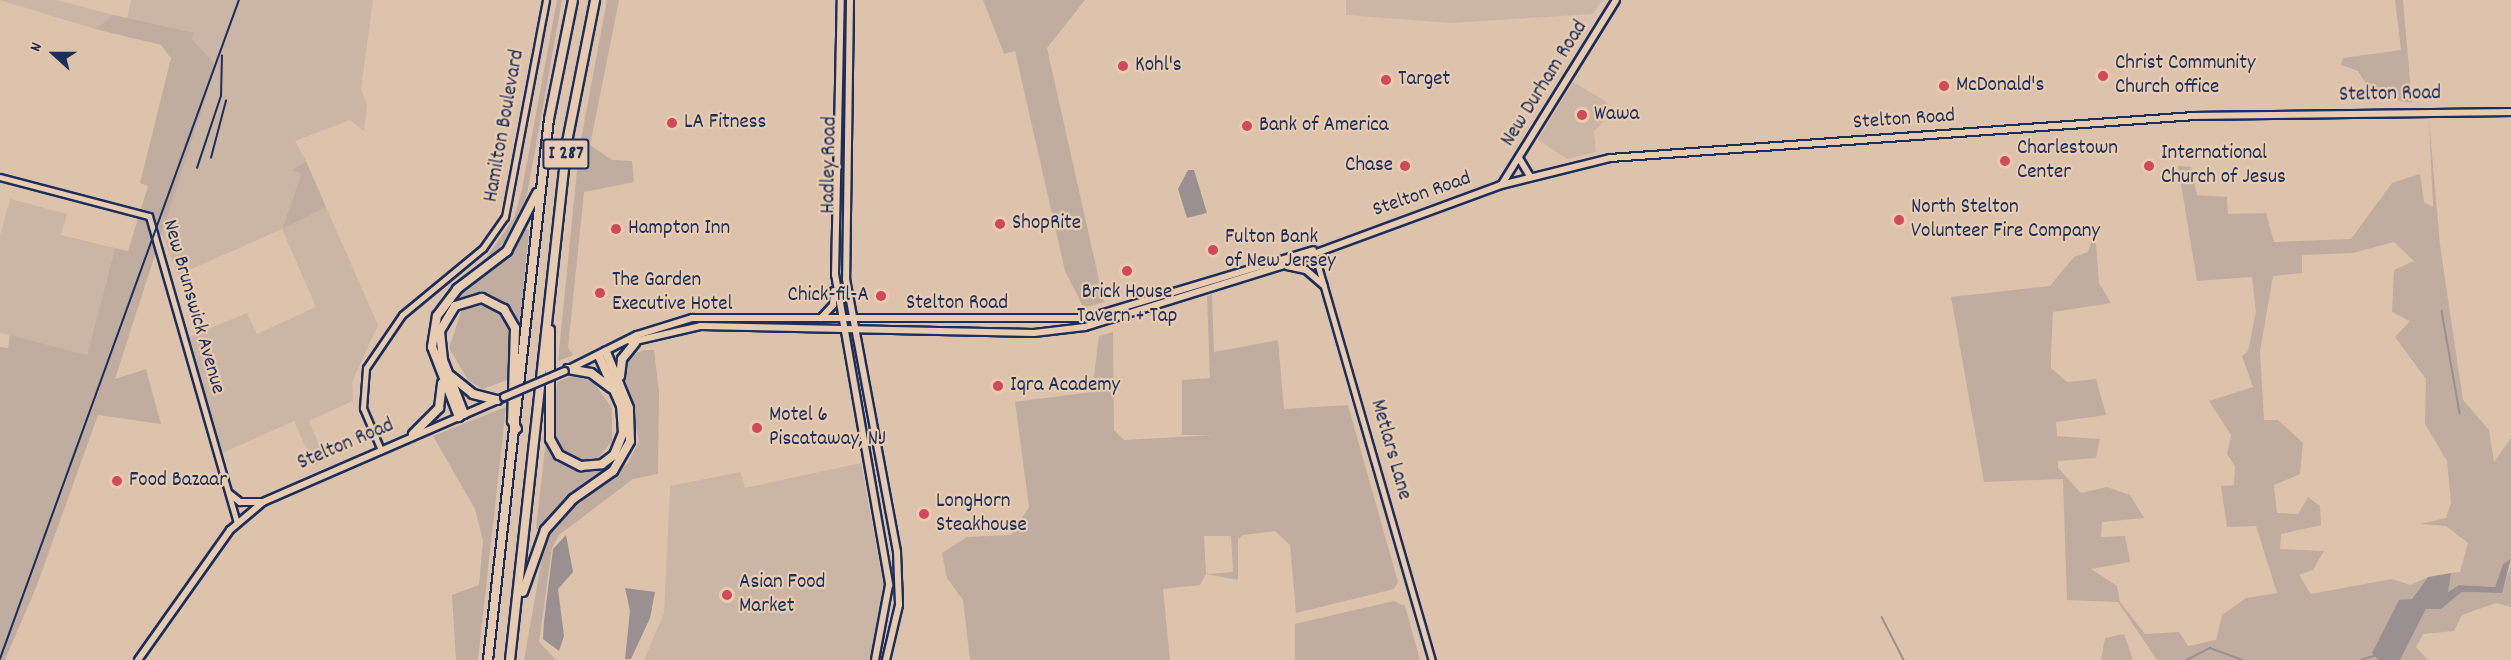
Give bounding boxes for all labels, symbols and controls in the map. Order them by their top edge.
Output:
street label: New Durham Road [1496,16,1594,152]
north arrow [24,24,84,84]
text: N [25,40,49,55]
street label: Hamilton Boulevard [479,48,531,204]
place label: Christ Community Church office [2115,51,2255,101]
place label: Kohl's [1135,53,1182,79]
marker: Kohl's [1116,59,1130,73]
place label: Target [1398,67,1450,93]
marker: Christ Community Church office [2096,69,2110,83]
marker: Target [1379,73,1393,87]
place label: McDonald's [1956,73,2044,99]
marker: McDonald's [1937,79,1951,93]
street label: Stelton Road [2339,82,2441,108]
place label: Wawa [1594,102,1639,128]
street label: Stelton Road [1852,104,1956,136]
marker: Wawa [1575,108,1589,122]
place label: LA Fitness [684,110,766,136]
place label: Bank of America [1259,113,1389,139]
marker: LA Fitness [665,116,679,130]
street label: Hadley Road [817,116,843,214]
marker: Bank of America [1240,119,1254,133]
place label: Charlestown Center [2017,136,2118,186]
road number: I 287 [542,137,590,171]
place label: International Church of Jesus [2161,141,2286,191]
place label: Chase [1345,153,1393,179]
marker: Charlestown Center [1998,154,2012,168]
marker: Chase [1398,159,1412,173]
marker: International Church of Jesus [2142,159,2156,173]
street label: Stelton Road [1370,166,1474,224]
place label: North Stelton Volunteer Fire Company [1911,195,2100,245]
place label: ShopRite [1012,211,1081,237]
marker: North Stelton Volunteer Fire Company [1892,213,1906,227]
place label: Hampton Inn [628,216,730,242]
street label: New Brunswick Avenue [156,217,230,397]
marker: ShopRite [993,217,1007,231]
marker: Hampton Inn [609,222,623,236]
place label: Fulton Bank of New Jersey [1225,225,1336,275]
marker: Fulton Bank of New Jersey [1206,243,1220,257]
marker: Brick House Tavern + Tap [1120,264,1134,278]
place label: The Garden Executive Hotel [612,268,733,318]
place label: Brick House Tavern + Tap [1077,280,1177,330]
place label: Chick-fil-A [788,283,869,309]
marker: The Garden Executive Hotel [593,286,607,300]
marker: Chick-fil-A [874,289,888,303]
street label: Stelton Road [906,291,1008,317]
place label: Iqra Academy [1010,373,1120,399]
marker: Iqra Academy [991,379,1005,393]
street label: Metlars Lane [1364,397,1416,503]
place label: Motel 6 Piscataway, NJ [769,403,886,453]
street label: Stelton Road [294,413,398,477]
marker: Motel 6 Piscataway, NJ [750,421,764,435]
place label: Food Bazaar [129,468,227,494]
marker: Food Bazaar [110,474,124,488]
place label: LongHorn Steakhouse [936,489,1027,539]
marker: LongHorn Steakhouse [917,507,931,521]
place label: Asian Food Market [739,570,825,620]
marker: Asian Food Market [720,588,734,602]

